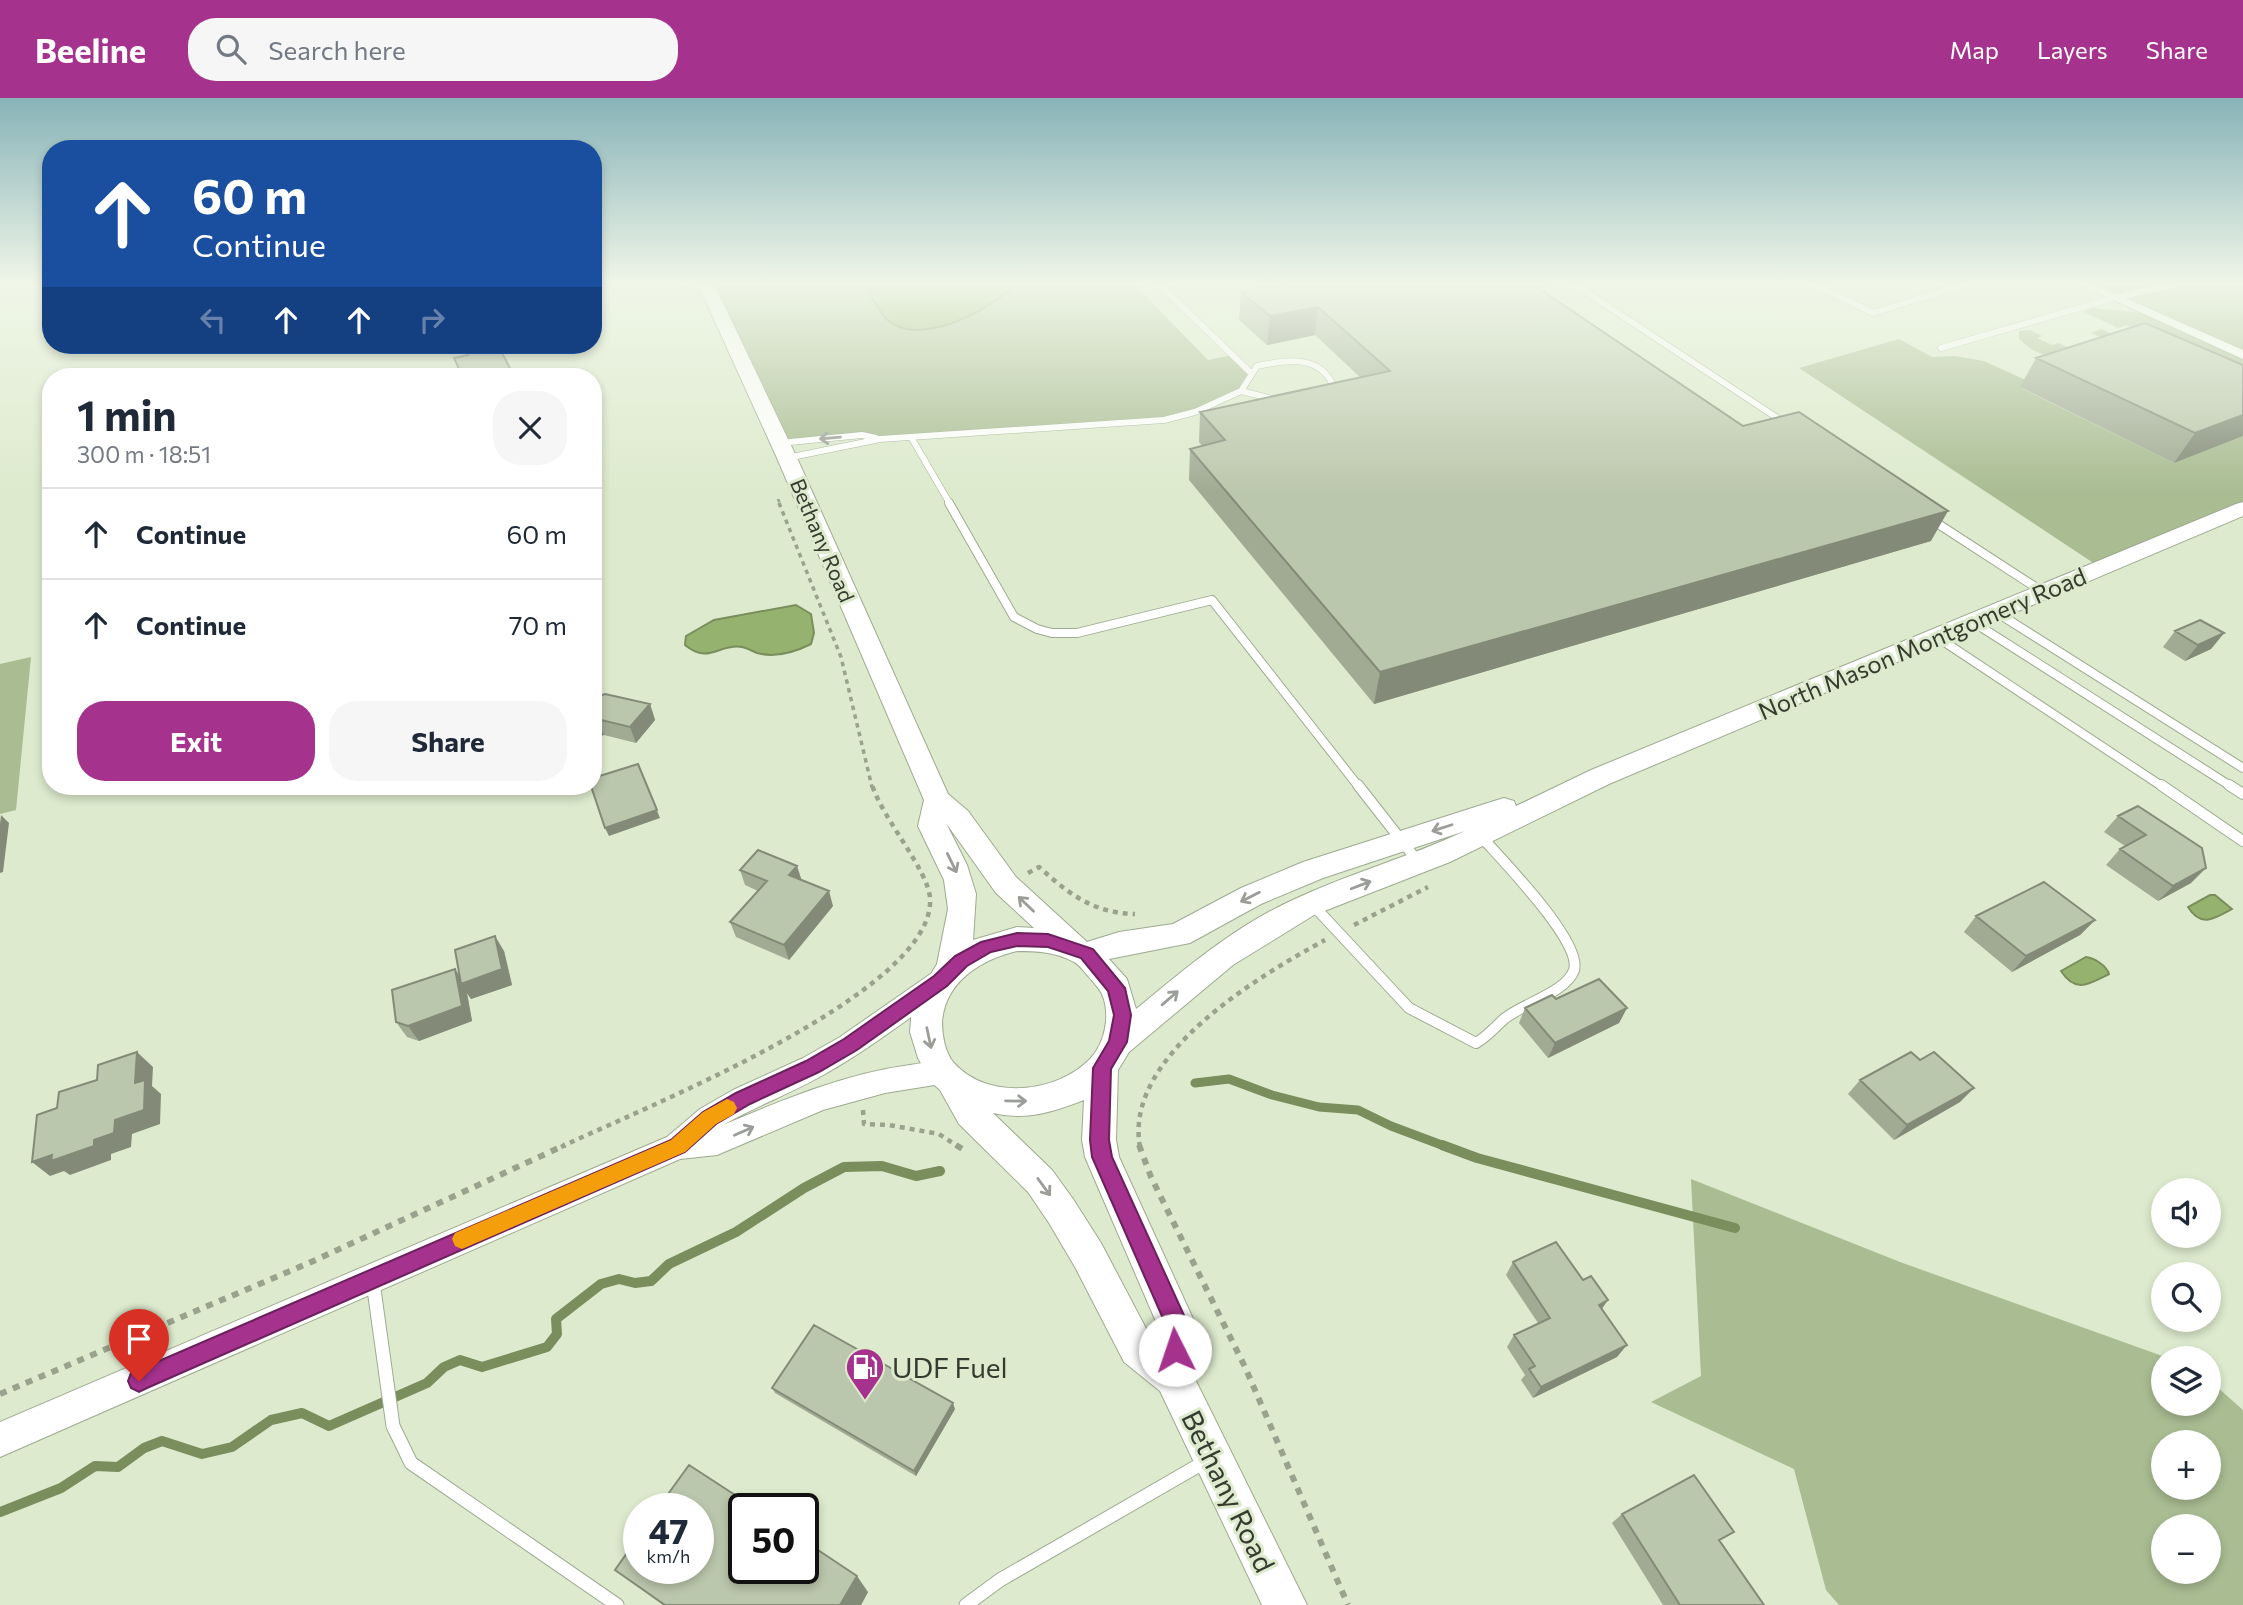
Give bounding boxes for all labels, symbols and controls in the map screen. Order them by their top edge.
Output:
search box [188,18,678,81]
text: Beeline [35,29,146,70]
icon: search [212,30,250,68]
text: Search here [268,34,406,65]
text: Map [1950,35,1999,64]
text: Layers [2037,35,2108,64]
text: Share [2146,35,2208,64]
text: 60 m [192,164,307,224]
icon: ahead [77,168,168,259]
text: Continue [192,224,326,264]
icon: left [194,301,232,339]
icon: ahead [267,301,305,339]
icon: ahead [340,301,378,339]
icon: right [413,301,451,339]
text: 1 min [77,388,177,440]
button: close [493,391,567,465]
one-way arrow [819,432,842,445]
text: 300 m · 18:51 [77,440,211,468]
street label: Bethany Road [786,474,860,606]
icon: ahead [77,515,115,553]
text: Continue [136,518,246,549]
text: 60 m [507,518,567,549]
street label: North Mason Montgomery Road [1754,561,2090,725]
icon: ahead [77,606,115,644]
text: Continue [136,609,246,640]
text: 70 m [509,609,567,640]
button: Exit [77,701,315,781]
button: Share [329,701,567,781]
one-way arrow [1431,822,1453,835]
one-way arrow [945,852,959,873]
one-way arrow [1350,877,1372,890]
one-way arrow [1240,891,1261,904]
one-way arrow [1018,895,1035,912]
one-way arrow [1161,990,1179,1006]
one-way arrow [923,1026,936,1048]
one-way arrow [1004,1094,1027,1108]
one-way arrow [732,1124,754,1137]
one-way arrow [1037,1177,1051,1196]
map controls [2151,1178,2221,1584]
button: sound [2151,1178,2221,1248]
button: search [2151,1262,2221,1332]
pin [109,1309,169,1381]
position arrow [1138,1313,1212,1387]
icon: arrive [120,1320,158,1358]
fuel station icon: UDF Fuel [844,1346,886,1401]
button: layers [2151,1346,2221,1416]
place label: UDF Fuel [892,1350,1008,1384]
street label: Bethany Road [1175,1405,1283,1577]
button: + [2151,1430,2221,1500]
speed limit sign: 50 [728,1493,819,1584]
text: 47 [648,1508,689,1551]
button: − [2151,1514,2221,1584]
text: km/h [647,1545,690,1567]

